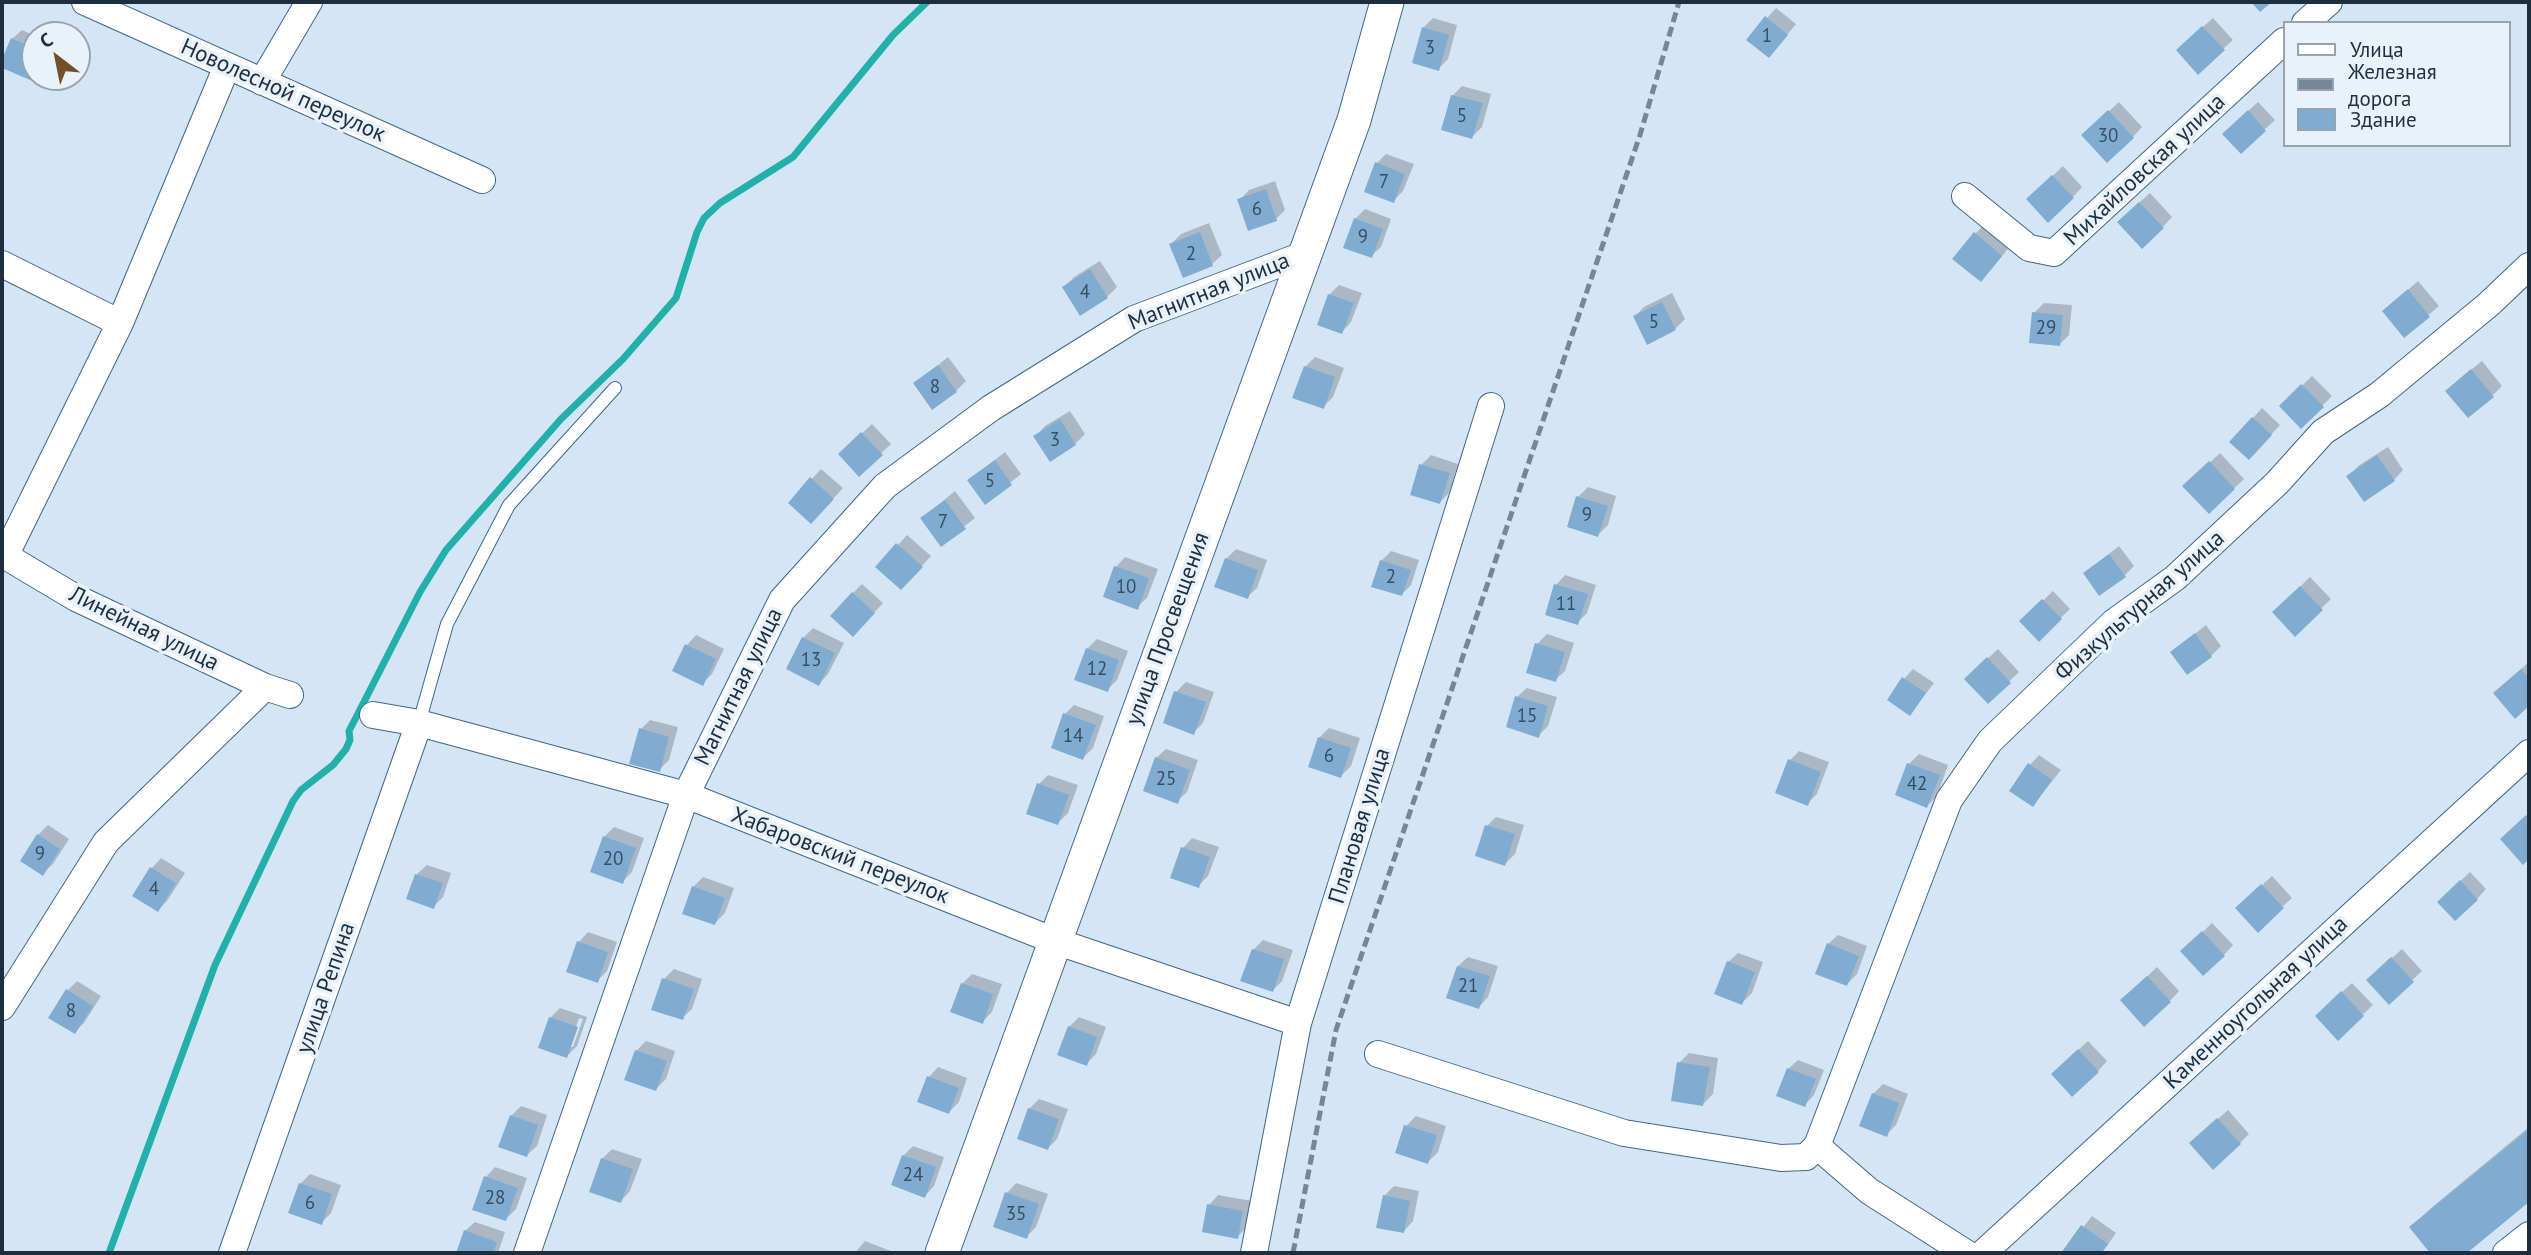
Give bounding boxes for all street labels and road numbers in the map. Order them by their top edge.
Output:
street label: Новолесной переулок [176,33,390,149]
street label: Михайловская улица [2059,88,2231,252]
street label: Магнитная улица [1124,247,1294,337]
street label: Физкультурная улица [2050,525,2230,687]
street label: улица Просвещения [1120,529,1216,729]
street label: Линейная улица [65,581,223,677]
street label: Магнитная улица [689,604,789,770]
street label: Плановая улица [1323,745,1397,907]
street label: Хабаровский переулок [727,802,953,910]
street label: Каменноугольная улица [2158,911,2354,1095]
street label: улица Репина [291,919,361,1057]

